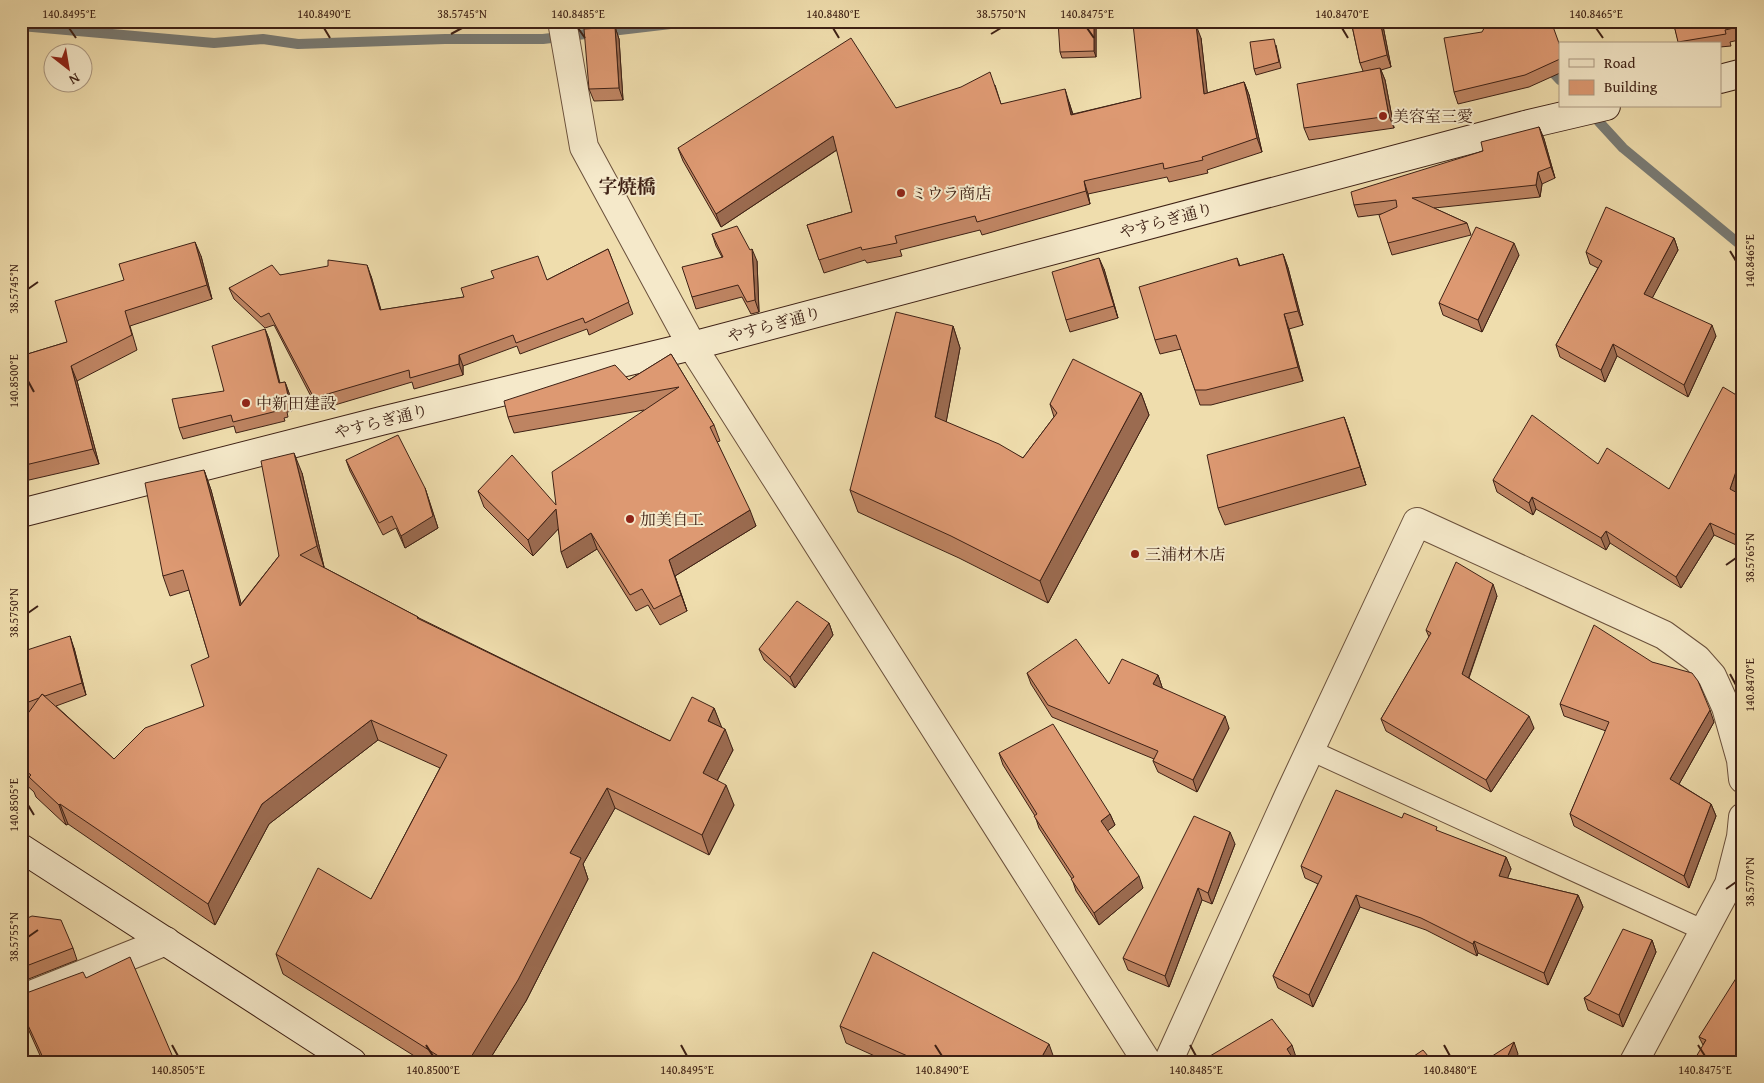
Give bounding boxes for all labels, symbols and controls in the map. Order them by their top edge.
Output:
text: 140.8495°E [42,5,96,22]
text: 140.8490°E [297,5,351,22]
text: 38.5745°N [437,5,487,22]
text: 140.8485°E [551,5,605,22]
text: 140.8480°E [806,5,860,22]
text: 38.5750°N [976,5,1026,22]
text: 140.8475°E [1060,5,1114,22]
text: 140.8470°E [1315,5,1369,22]
text: 140.8465°E [1569,5,1623,22]
north arrow [42,42,92,92]
legend [1559,42,1722,108]
text: Road [1604,52,1635,73]
text: N [65,68,84,90]
text: Building [1604,76,1658,97]
place label: 美容室三愛 [1393,104,1473,128]
marker: 美容室三愛 [1377,110,1389,122]
district label: 字焼橋 [598,172,656,200]
place label: ミウラ商店 [911,181,991,205]
marker: ミウラ商店 [895,187,907,199]
street label: やすらぎ通り [1117,196,1215,244]
text: 140.8465°E [1741,234,1758,288]
text: 38.5745°N [5,264,22,314]
street label: やすらぎ通り [725,300,823,348]
text: 140.8500°E [5,354,22,408]
place label: 中新田建設 [256,391,336,415]
marker: 中新田建設 [240,397,252,409]
street label: やすらぎ通り [332,398,430,444]
place label: 加美自工 [640,507,704,531]
marker: 加美自工 [624,513,636,525]
text: 38.5765°N [1741,533,1758,583]
place label: 三浦材木店 [1145,542,1225,566]
marker: 三浦材木店 [1129,548,1141,560]
text: 38.5750°N [5,588,22,638]
text: 140.8470°E [1741,658,1758,712]
text: 140.8505°E [5,778,22,832]
text: 38.5770°N [1741,857,1758,907]
text: 38.5755°N [5,912,22,962]
text: 140.8505°E [151,1061,205,1078]
text: 140.8500°E [406,1061,460,1078]
text: 140.8495°E [660,1061,714,1078]
text: 140.8490°E [915,1061,969,1078]
text: 140.8485°E [1169,1061,1223,1078]
text: 140.8480°E [1423,1061,1477,1078]
text: 140.8475°E [1678,1061,1732,1078]

